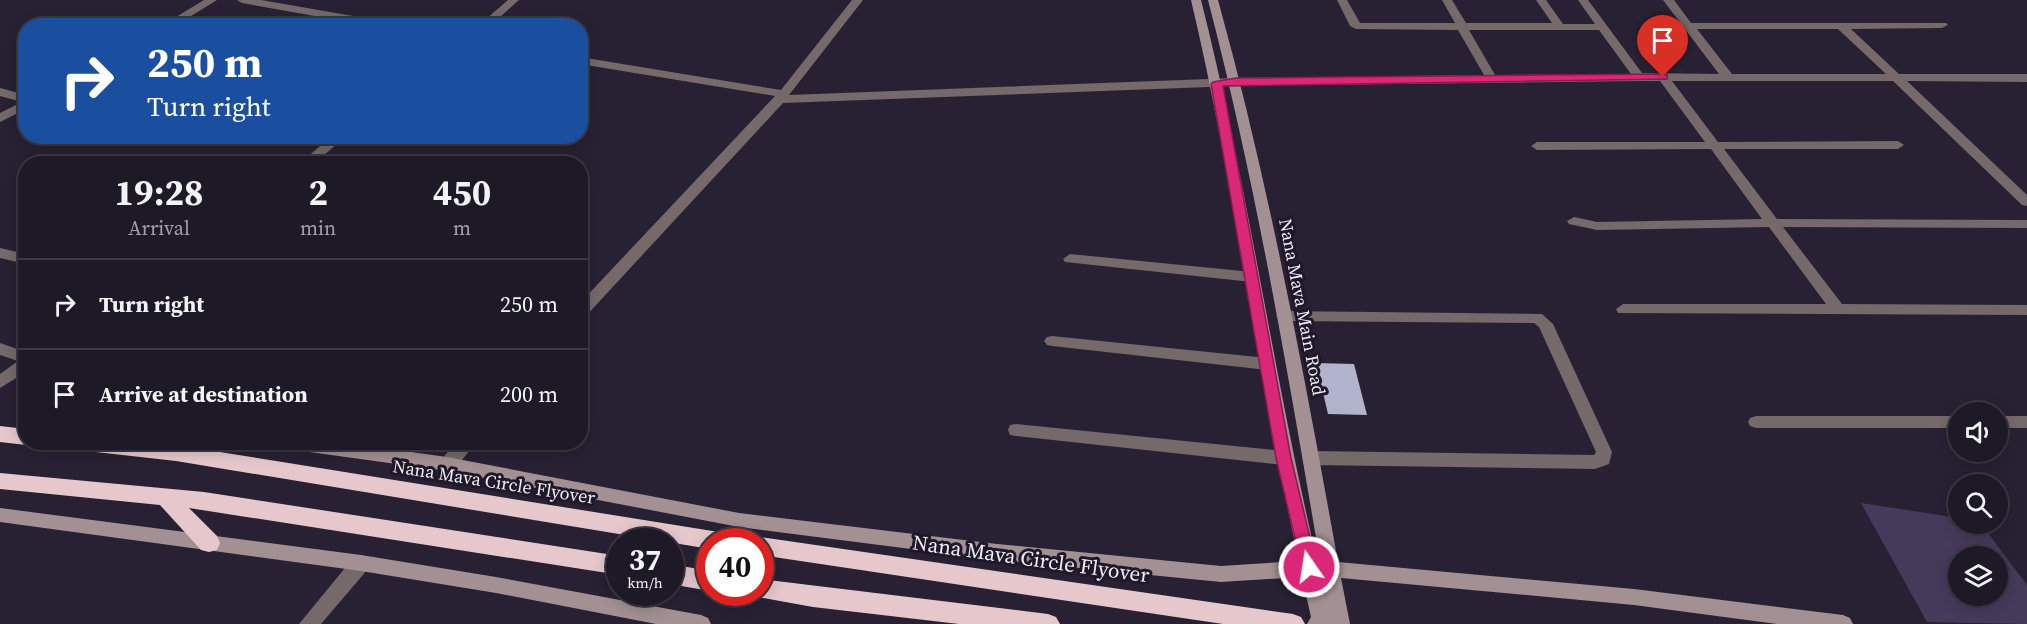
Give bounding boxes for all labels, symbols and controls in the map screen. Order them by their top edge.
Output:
pin [1637,15,1688,77]
icon: arrive [1646,24,1679,57]
text: 250 m [147,33,262,91]
icon: right [48,42,126,120]
text: Turn right [147,88,271,125]
text: 19:28 [115,168,203,217]
text: 2 [308,168,328,217]
text: 450 [433,168,491,217]
text: Arrival [128,214,190,242]
text: min [300,214,336,242]
text: m [453,214,471,242]
street label: Nana Mava Main Road [1273,216,1332,397]
icon: right [48,288,81,321]
text: Turn right [99,289,204,319]
text: 250 m [500,289,558,319]
icon: arrive [48,378,81,411]
text: Arrive at destination [99,379,308,409]
text: 200 m [500,379,558,409]
map controls [1948,402,2008,606]
button: sound [1948,402,2008,462]
street label: Nana Mava Circle Flyover [391,453,597,510]
button: search [1948,474,2008,534]
speed limit sign: 40 [696,528,774,606]
street label: Nana Mava Circle Flyover [911,528,1151,589]
position arrow [1277,535,1341,599]
text: 37 [629,539,661,580]
button: layers [1948,546,2008,606]
text: km/h [627,572,663,593]

